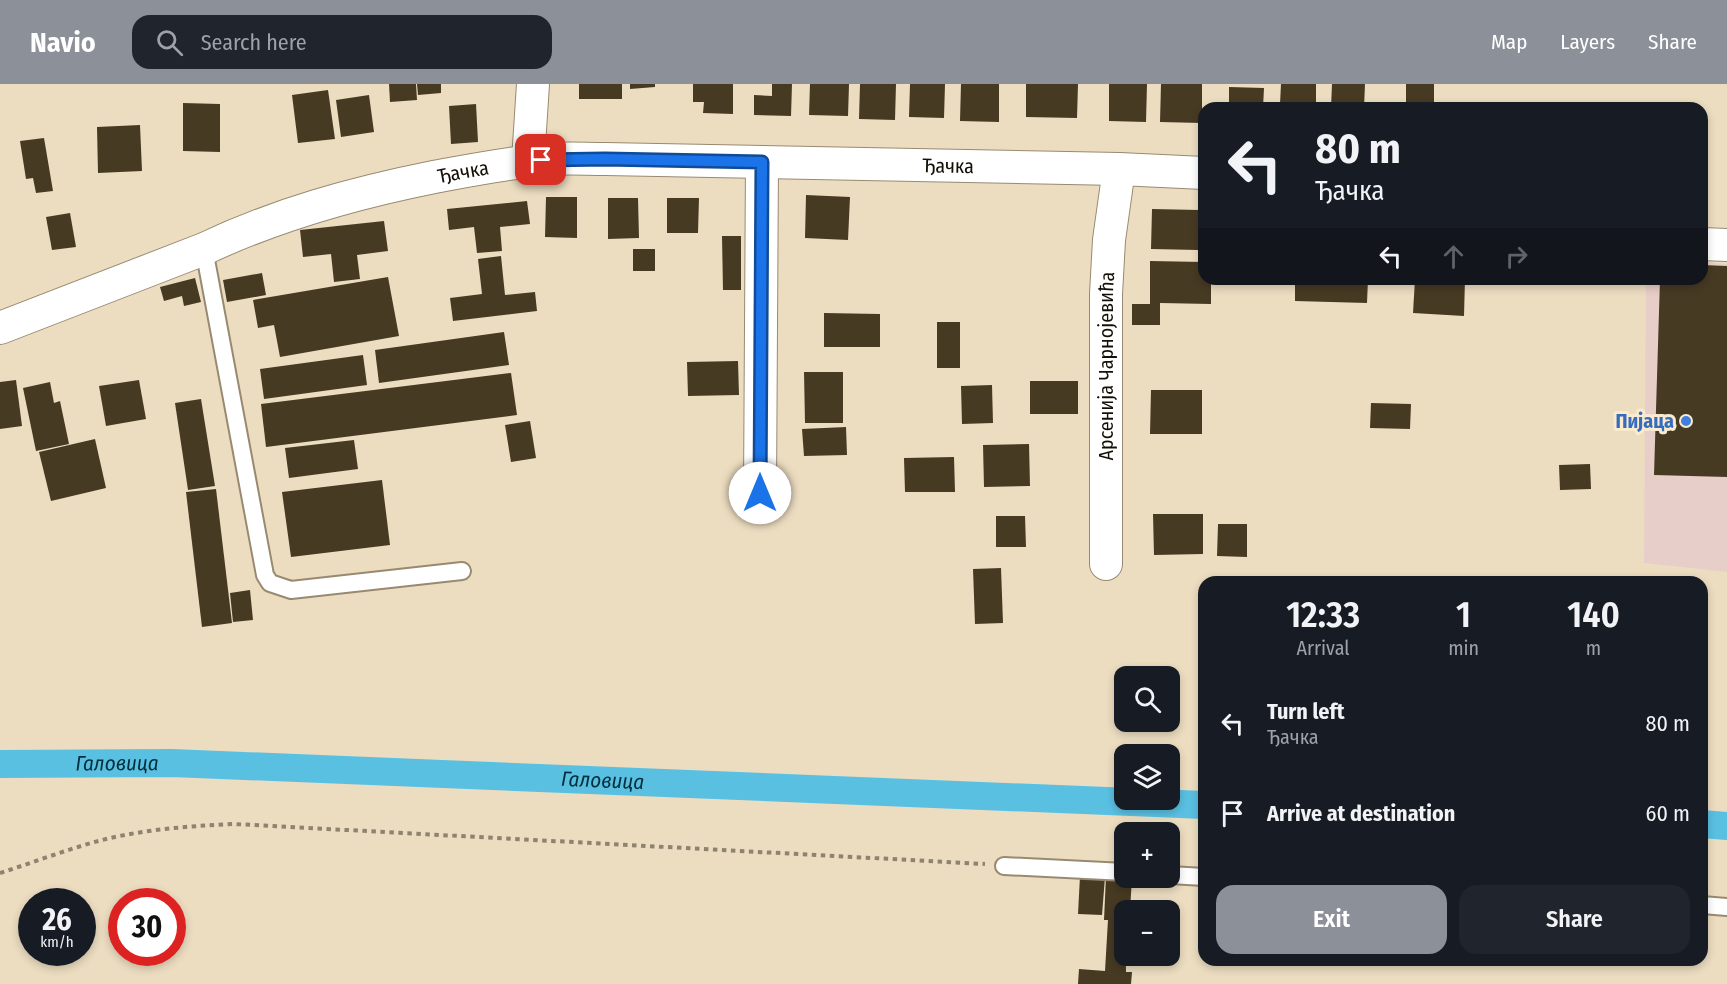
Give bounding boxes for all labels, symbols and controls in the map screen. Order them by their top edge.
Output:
search box [132,15,552,69]
text: Navio [30,26,96,59]
icon: search [153,26,186,59]
text: Search here [201,29,307,56]
text: Map [1491,29,1527,55]
text: Layers [1560,29,1615,55]
text: Share [1648,29,1697,55]
text: 80 m [1315,124,1401,174]
icon: left [1216,126,1294,204]
pin [515,134,566,185]
icon: arrive [524,143,557,176]
street label: Ђачка [922,153,974,178]
street label: Ђачка [435,155,490,188]
text: Ђачка [1315,175,1385,207]
icon: left [1374,240,1407,273]
icon: ahead [1437,240,1470,273]
icon: right [1500,240,1533,273]
street label: Арсенија Чарнојевића [1094,271,1119,461]
place label: Пијаца [1615,409,1674,433]
marker: Пијаца [1679,414,1693,428]
position arrow [728,461,792,525]
text: 12:33 [1286,593,1360,637]
text: 1 [1456,593,1471,637]
text: 140 [1567,593,1620,637]
text: Arrival [1297,636,1350,660]
text: min [1448,636,1479,660]
text: m [1586,636,1601,660]
map controls [1114,666,1180,966]
button: search [1114,666,1180,732]
text: Turn left [1267,698,1345,725]
icon: left [1216,707,1249,740]
text: 80 m [1645,710,1690,737]
text: Ђачка [1267,725,1319,749]
button: layers [1114,744,1180,810]
water label: Галовица [75,750,159,777]
water label: Галовица [561,766,645,795]
icon: arrive [1216,797,1249,830]
text: Arrive at destination [1267,800,1455,827]
text: 60 m [1646,800,1690,827]
button: + [1114,822,1180,888]
button: Exit [1216,885,1447,954]
button: Share [1459,885,1690,954]
speed limit sign: 30 [108,888,186,966]
button: − [1114,900,1180,966]
text: 26 [42,902,72,938]
text: km/h [40,933,74,951]

